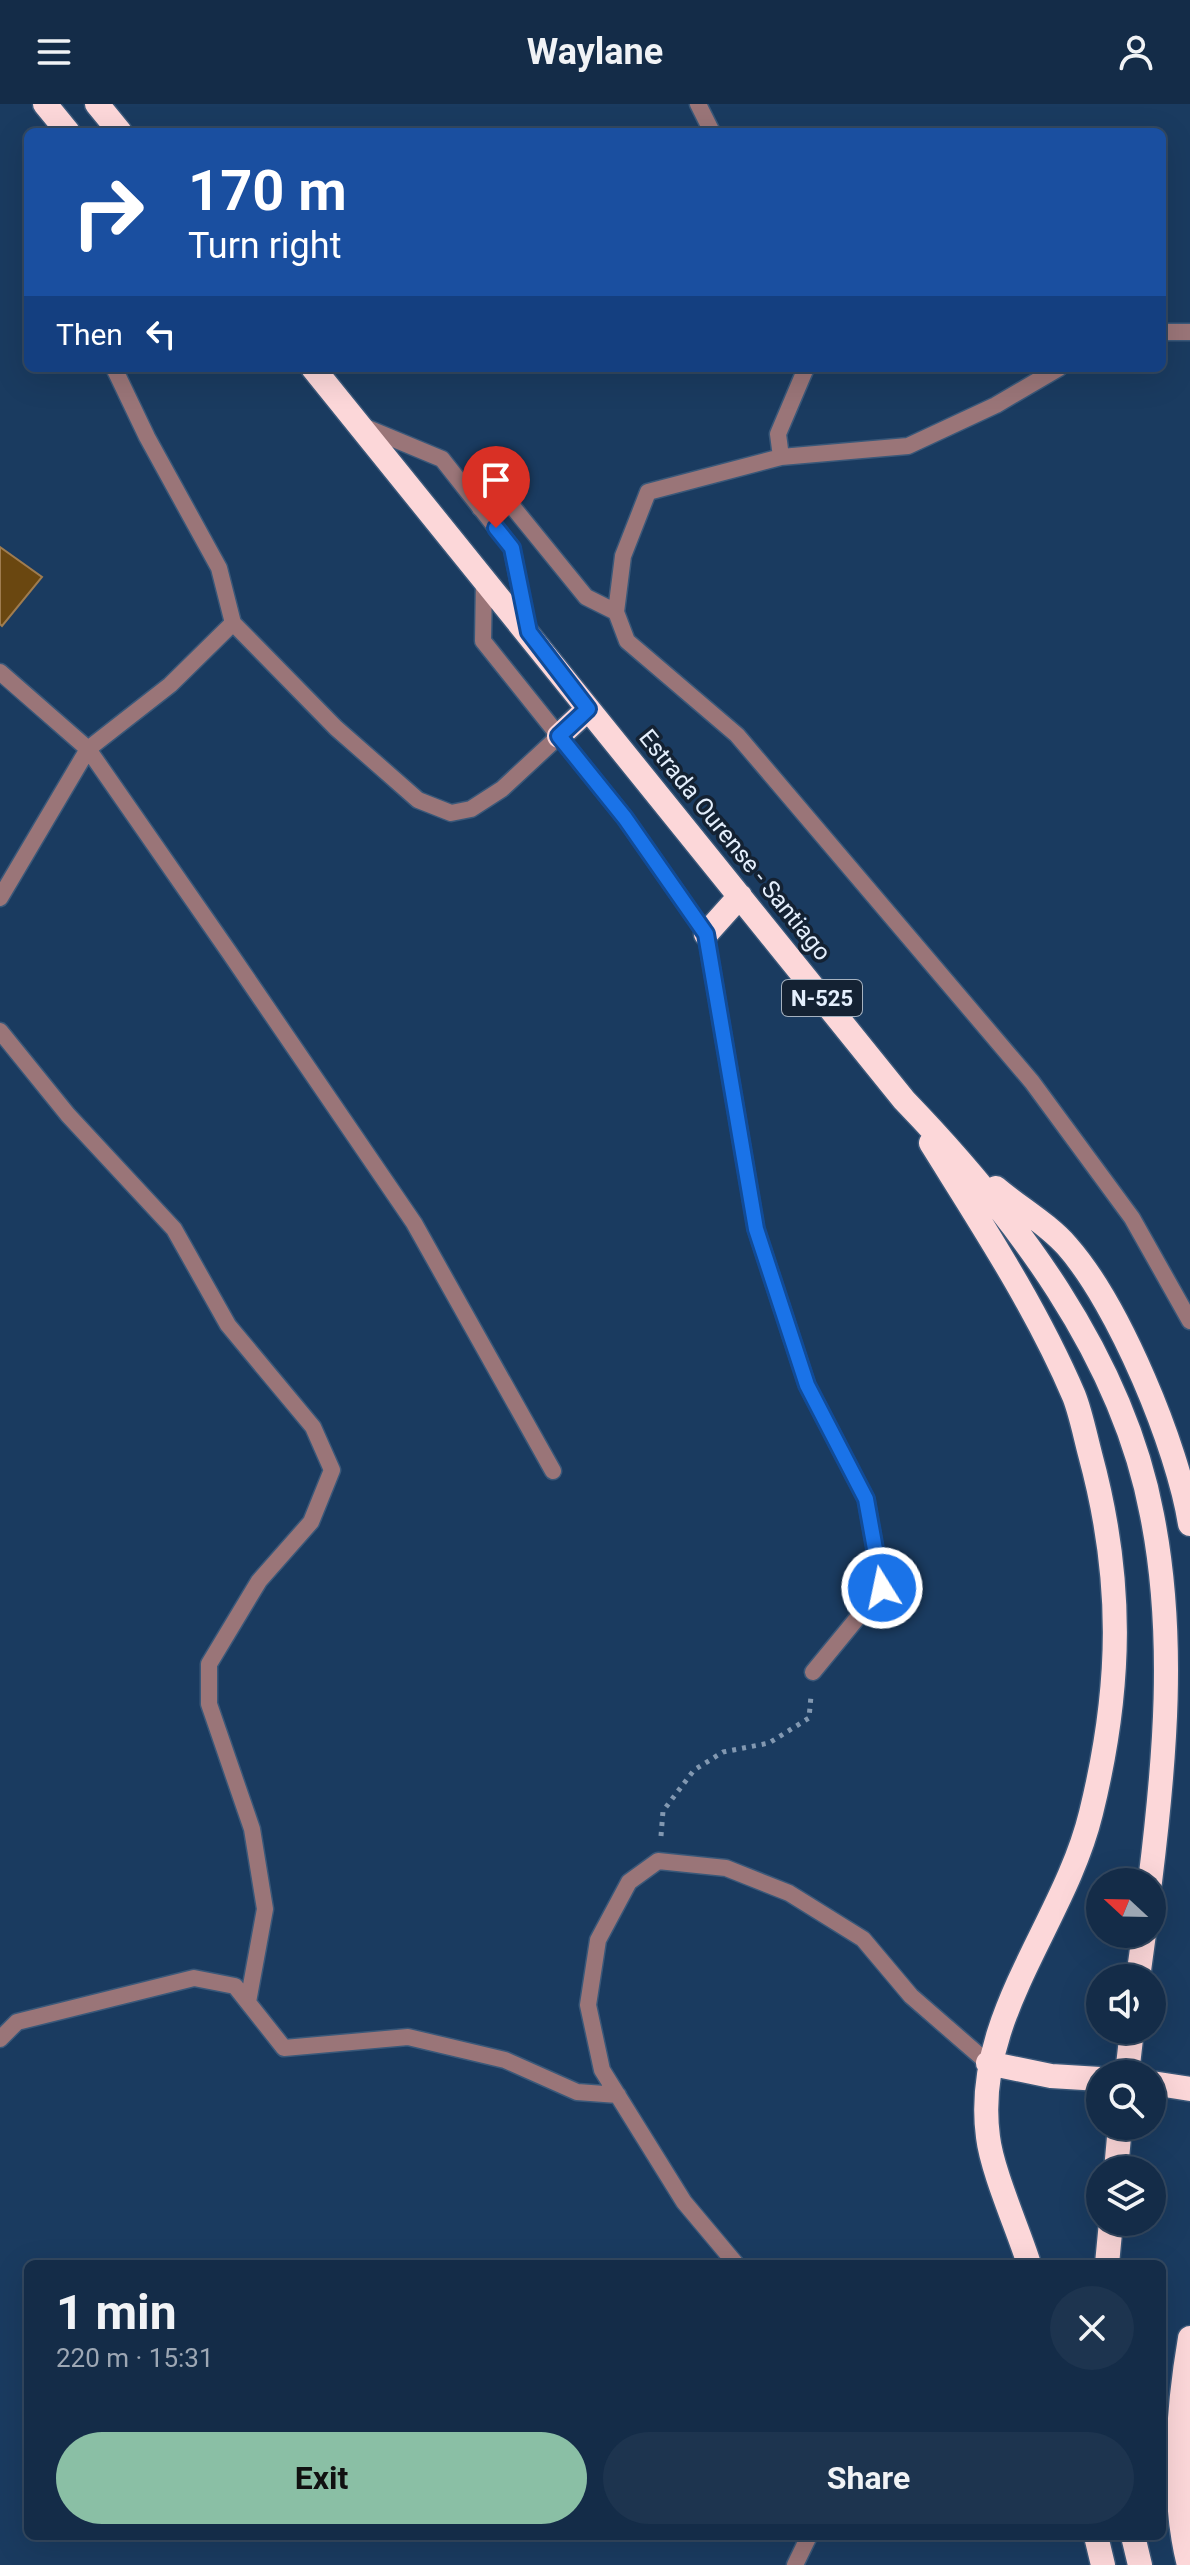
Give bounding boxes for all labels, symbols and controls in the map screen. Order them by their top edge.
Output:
icon: menu [32,30,76,74]
icon: person [1114,30,1158,74]
text: Waylane [527,31,663,73]
text: 170 m [188,158,347,224]
icon: right [56,160,160,264]
text: Turn right [188,225,341,267]
icon: left [139,312,183,356]
text: Then [56,317,123,352]
pin [462,446,530,528]
icon: arrive [474,458,518,502]
street label: Estrada Ourense - Santiago [633,724,837,966]
road number: N-525 [782,980,862,1016]
position arrow [840,1546,924,1630]
north arrow [1086,1868,1166,1948]
map controls [1086,1868,1166,2236]
button: sound [1086,1964,1166,2044]
button: search [1086,2060,1166,2140]
button: layers [1086,2156,1166,2236]
text: 1 min [56,2284,177,2341]
button: close [1050,2286,1134,2370]
text: 220 m · 15:31 [56,2343,214,2373]
button: Exit [56,2432,587,2524]
button: Share [603,2432,1134,2524]

